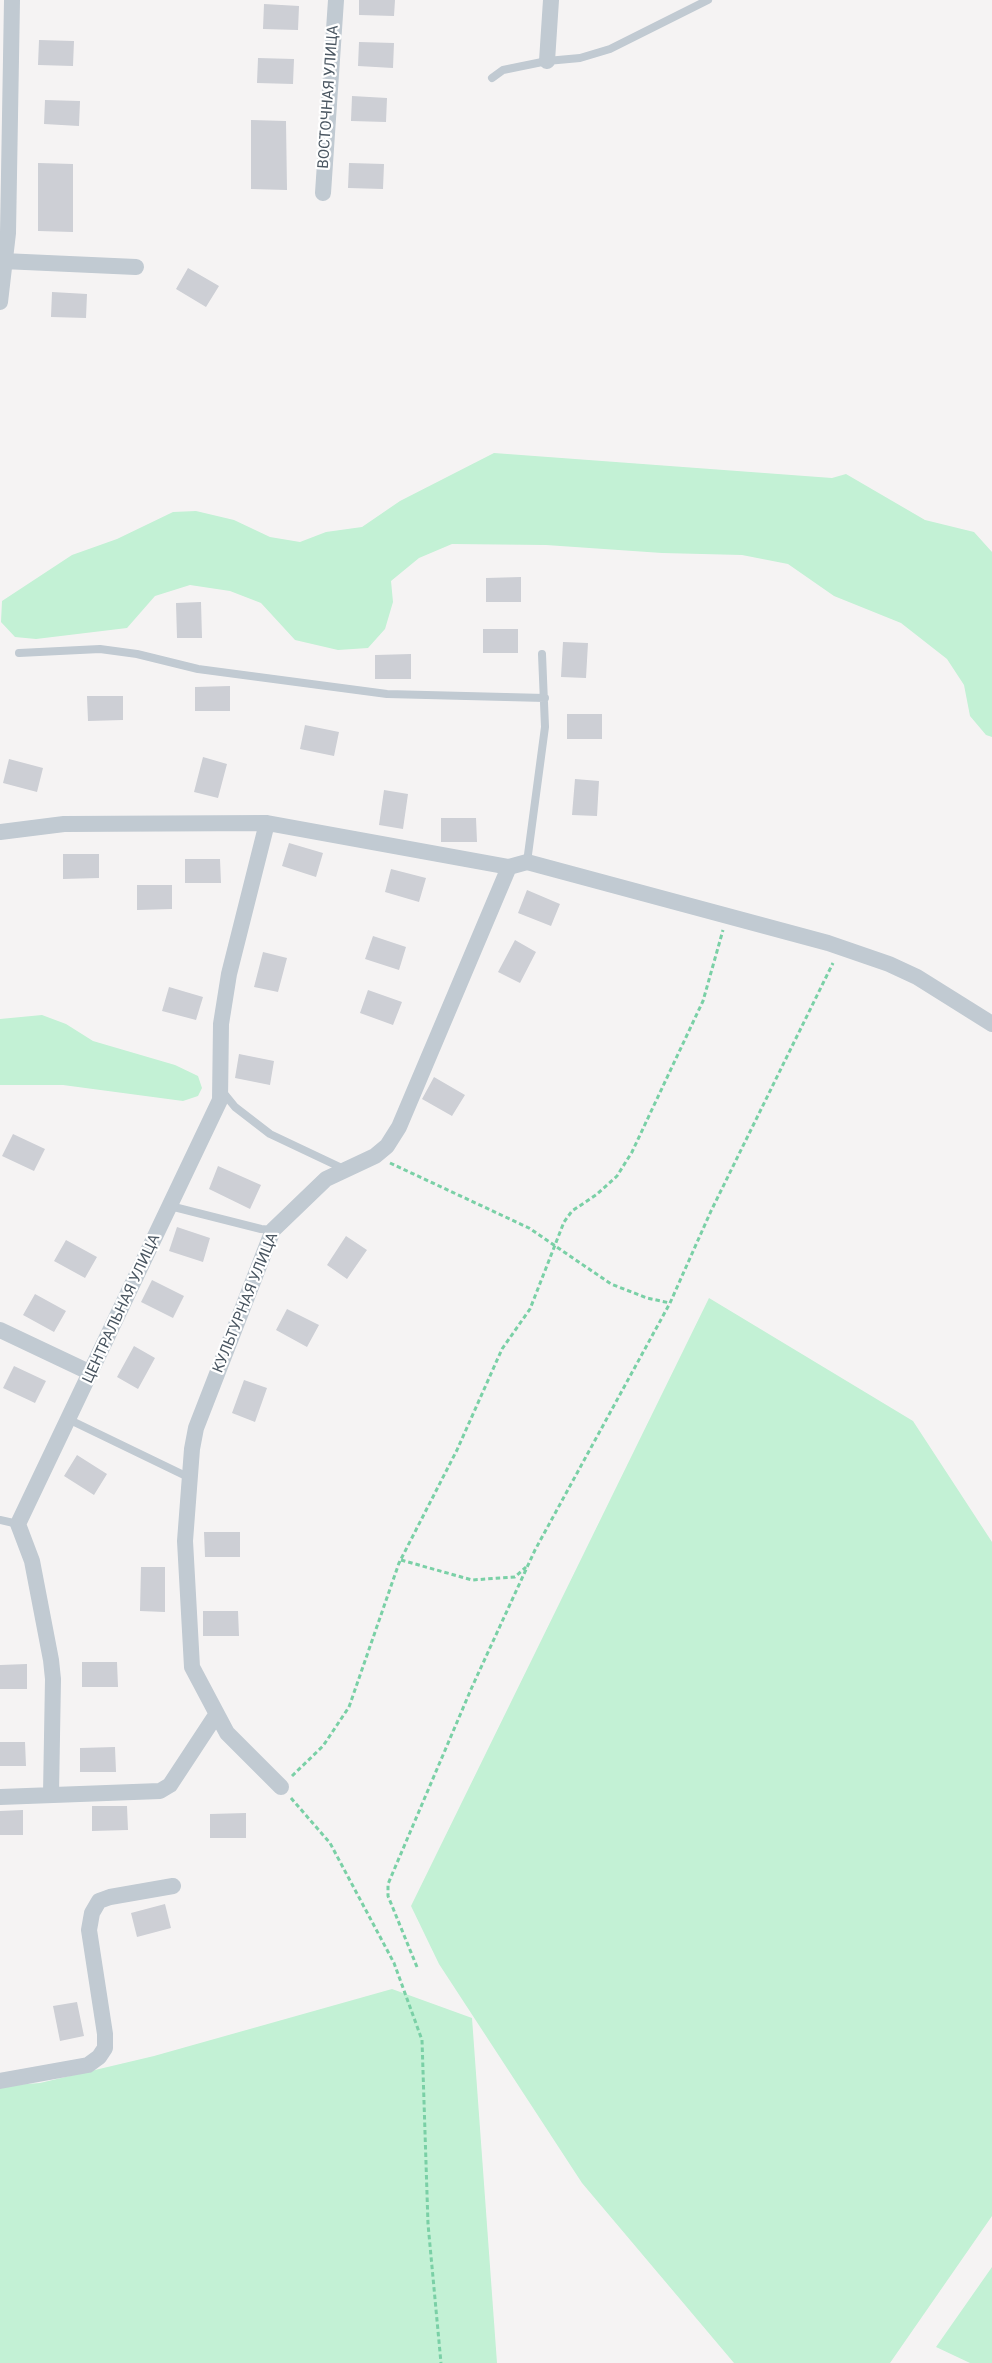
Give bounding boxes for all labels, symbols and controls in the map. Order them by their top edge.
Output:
street label: ВОСТОЧНАЯ УЛИЦА [315,25,343,169]
street label: КУЛЬТУРНАЯ УЛИЦА [210,1230,282,1376]
street label: ЦЕНТРАЛЬНАЯ УЛИЦА [80,1232,164,1386]

